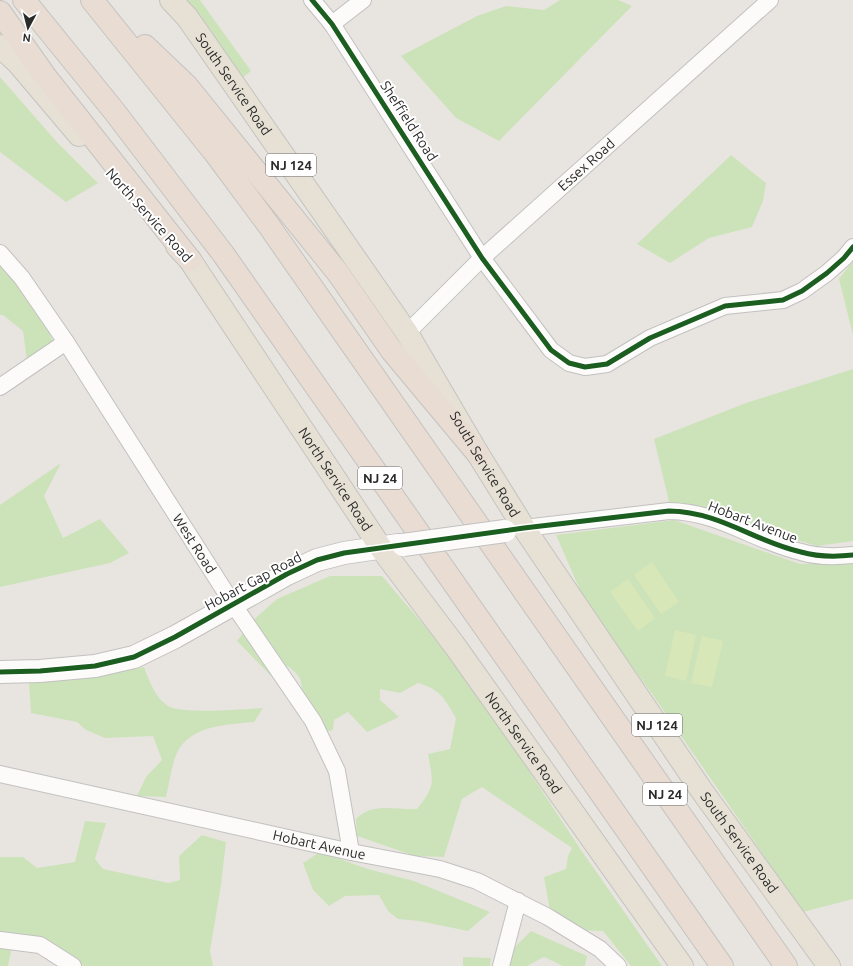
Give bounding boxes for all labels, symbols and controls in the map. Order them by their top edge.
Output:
north arrow [8,8,48,48]
street label: South Service Road [193,30,275,138]
text: N [22,31,32,44]
street label: Sheffield Road [377,78,441,164]
street label: Essex Road [555,135,618,194]
road number: NJ 124 [266,154,316,176]
street label: North Service Road [103,165,195,265]
street label: South Service Road [447,408,523,520]
street label: North Service Road [295,424,375,534]
road number: NJ 24 [358,467,402,489]
street label: Hobart Avenue [706,498,800,546]
street label: West Road [170,511,219,576]
street label: Hobart Gap Road [202,549,304,613]
street label: North Service Road [482,689,565,797]
road number: NJ 124 [632,714,682,736]
road number: NJ 24 [643,783,687,805]
street label: South Service Road [697,789,781,896]
street label: Hobart Avenue [271,827,367,863]

